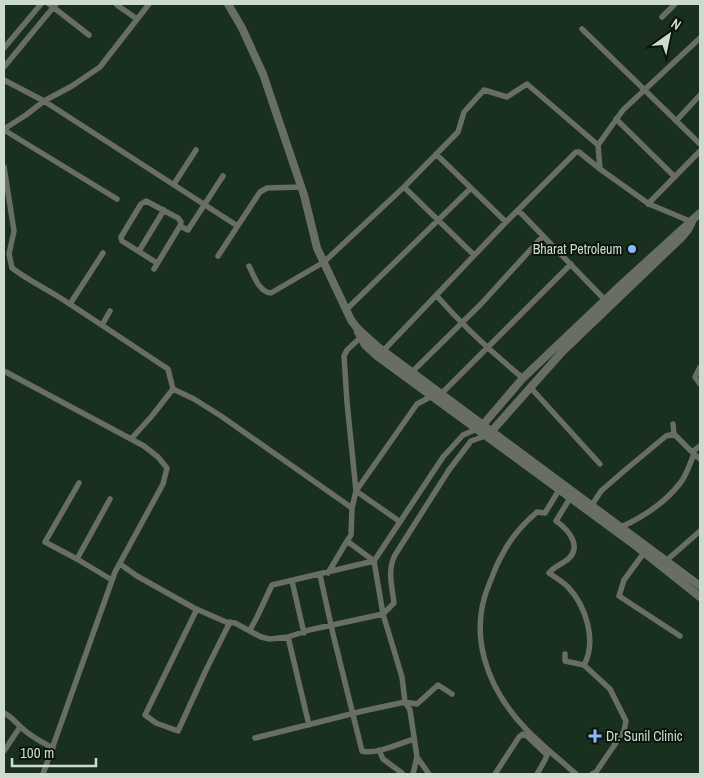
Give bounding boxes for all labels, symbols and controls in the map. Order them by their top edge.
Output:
north arrow [644,10,694,60]
text: N [668,14,684,34]
place label: Bharat Petroleum [533,240,622,258]
marker: Bharat Petroleum [626,243,638,255]
place label: Dr. Sunil Clinic [606,727,683,745]
marker: Dr. Sunil Clinic [588,729,602,743]
scale bar [12,736,96,768]
text: 100 m [20,742,54,763]

